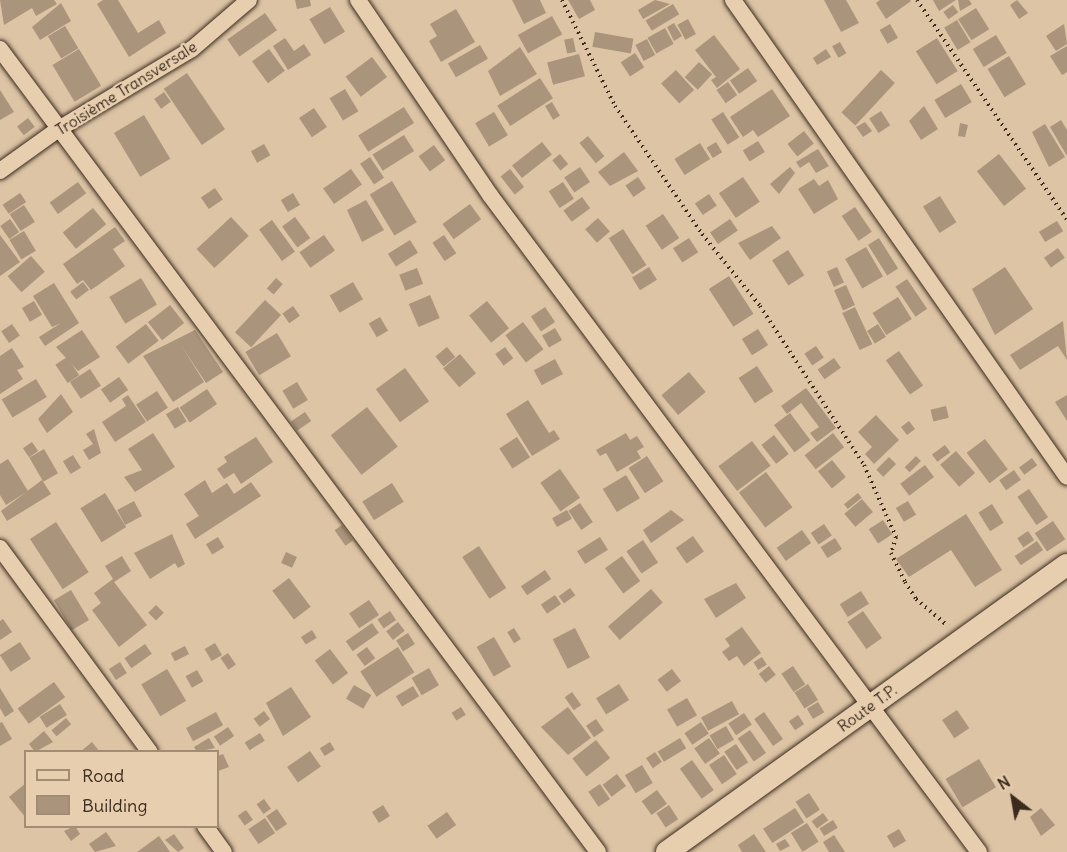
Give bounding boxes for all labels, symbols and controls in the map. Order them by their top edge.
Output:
street label: Troisième Transversale [52,37,200,139]
street label: Route T.P. [834,680,900,736]
legend [24,750,219,828]
text: Road [82,764,124,787]
north arrow [983,768,1043,828]
text: N [994,771,1014,794]
text: Building [82,794,147,817]

